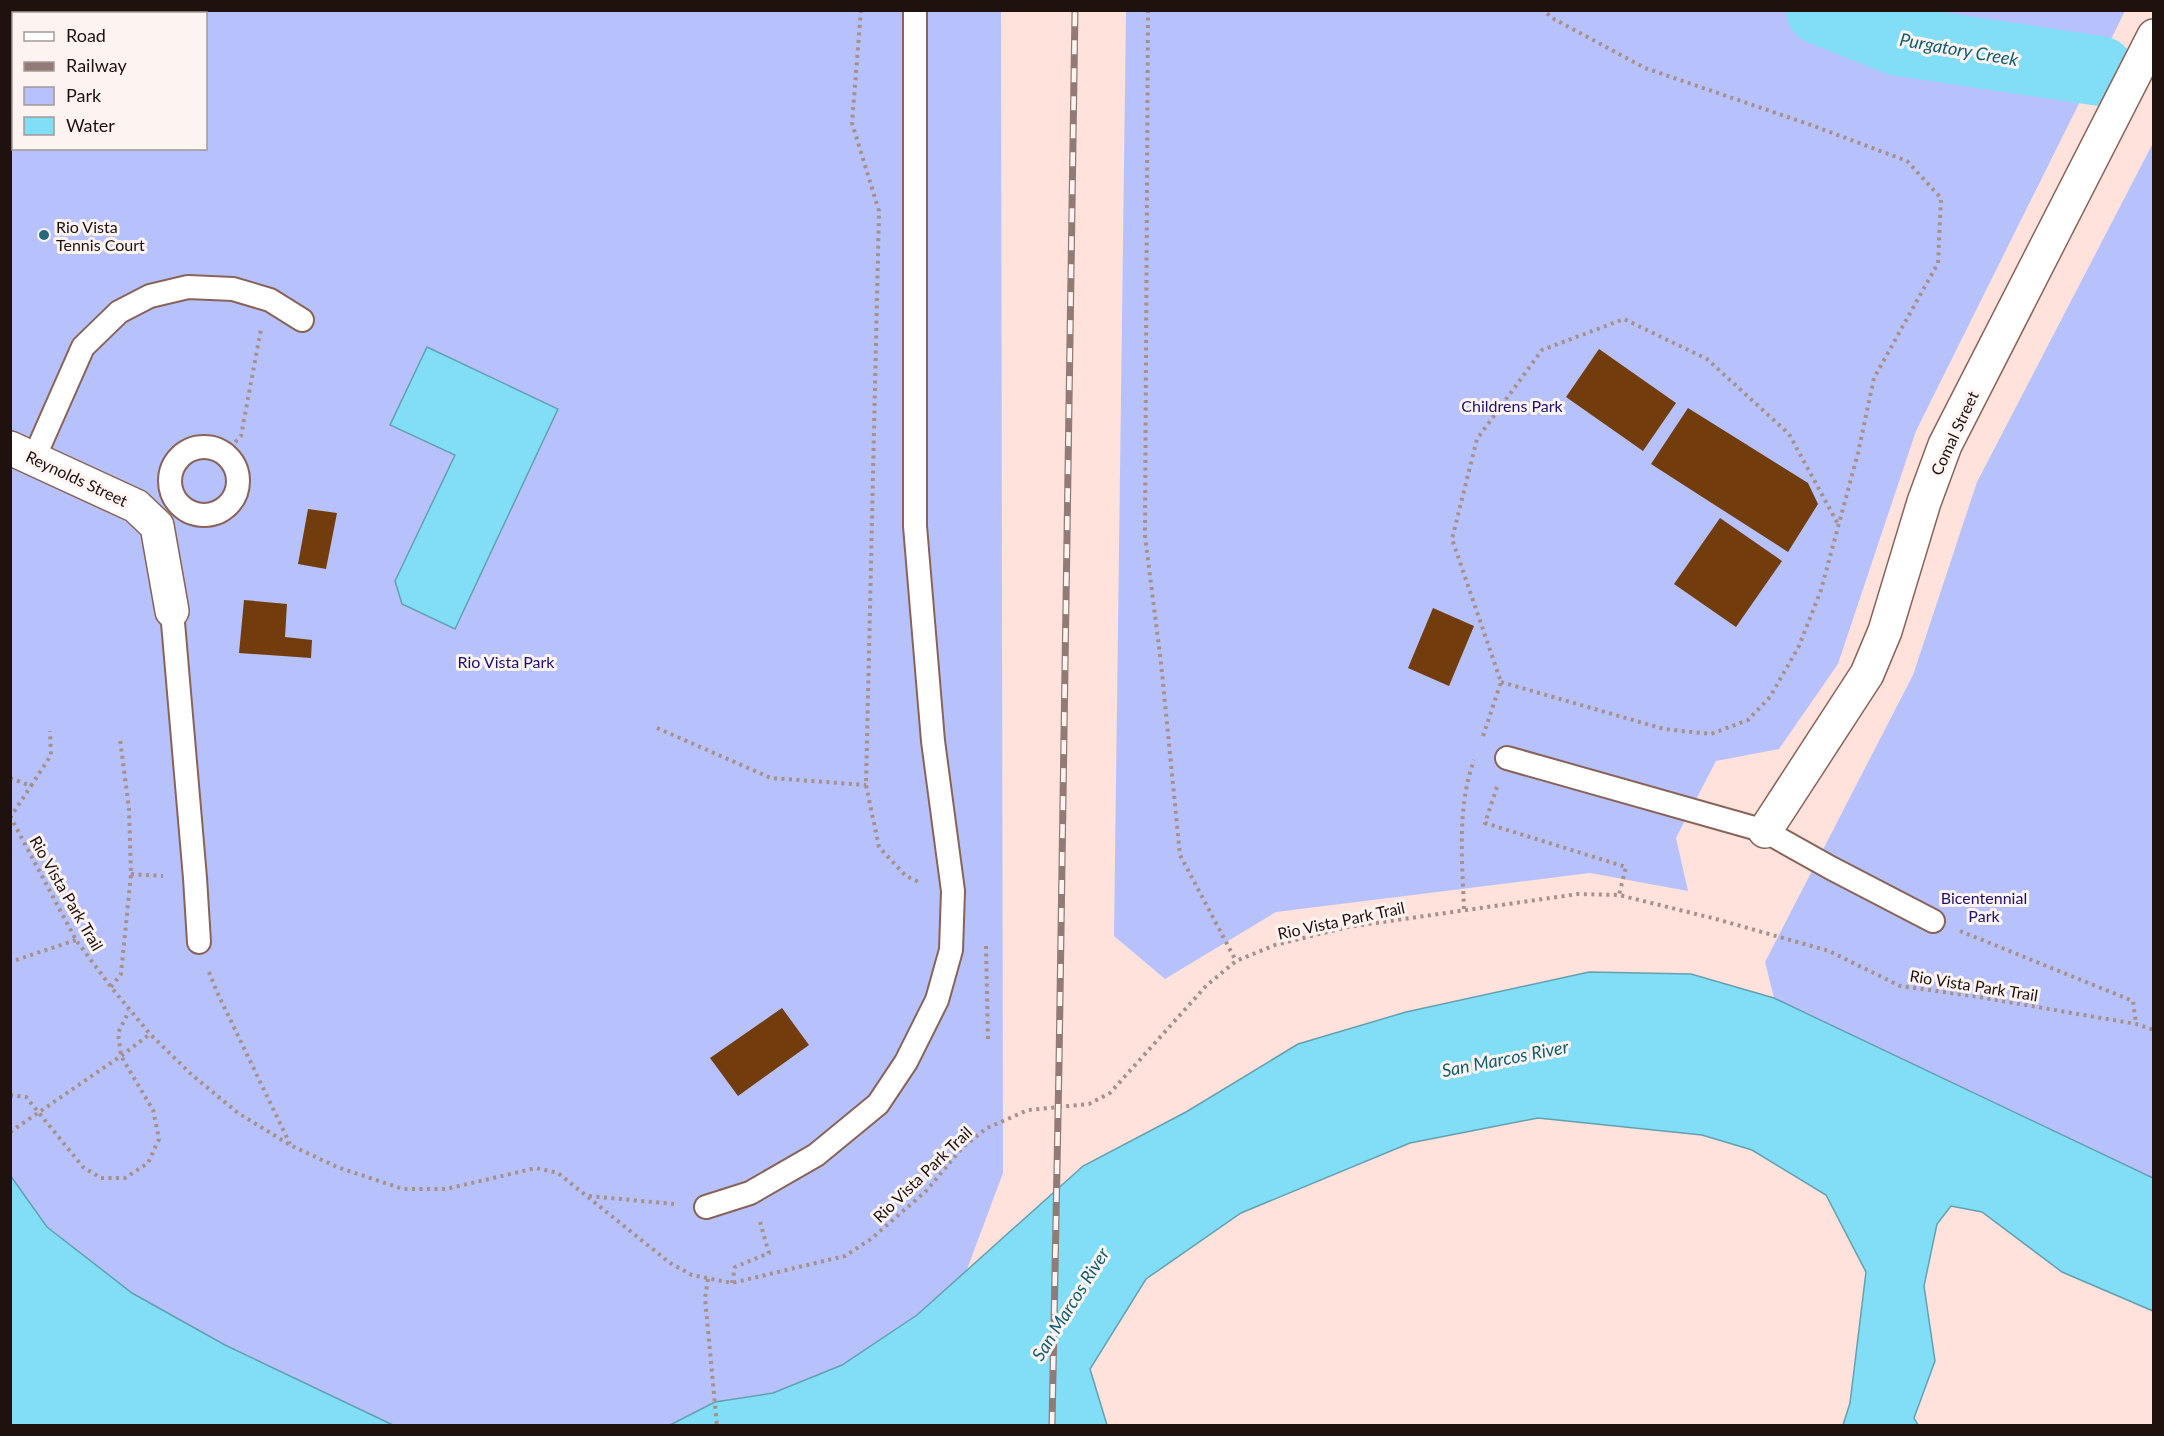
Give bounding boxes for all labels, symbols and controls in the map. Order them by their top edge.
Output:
legend [12,12,207,150]
text: Road [66,24,106,46]
water label: Purgatory Creek [1898,28,2020,70]
text: Railway [66,54,127,76]
text: Park [66,84,102,106]
text: Water [66,114,115,136]
place label: Rio Vista Tennis Court [56,217,145,254]
marker: Rio Vista Tennis Court [37,228,51,242]
street label: Comal Street [1926,388,1982,478]
park label: Childrens Park [1461,396,1564,415]
street label: Reynolds Street [23,446,131,510]
park label: Rio Vista Park [458,652,555,671]
street label: Rio Vista Park Trail [26,832,108,954]
park label: Bicentennial Park [1941,888,2027,925]
street label: Rio Vista Park Trail [1276,897,1406,943]
street label: Rio Vista Park Trail [1909,965,2039,1005]
water label: San Marcos River [1440,1035,1571,1081]
street label: Rio Vista Park Trail [869,1122,975,1226]
water label: San Marcos River [1027,1243,1114,1364]

